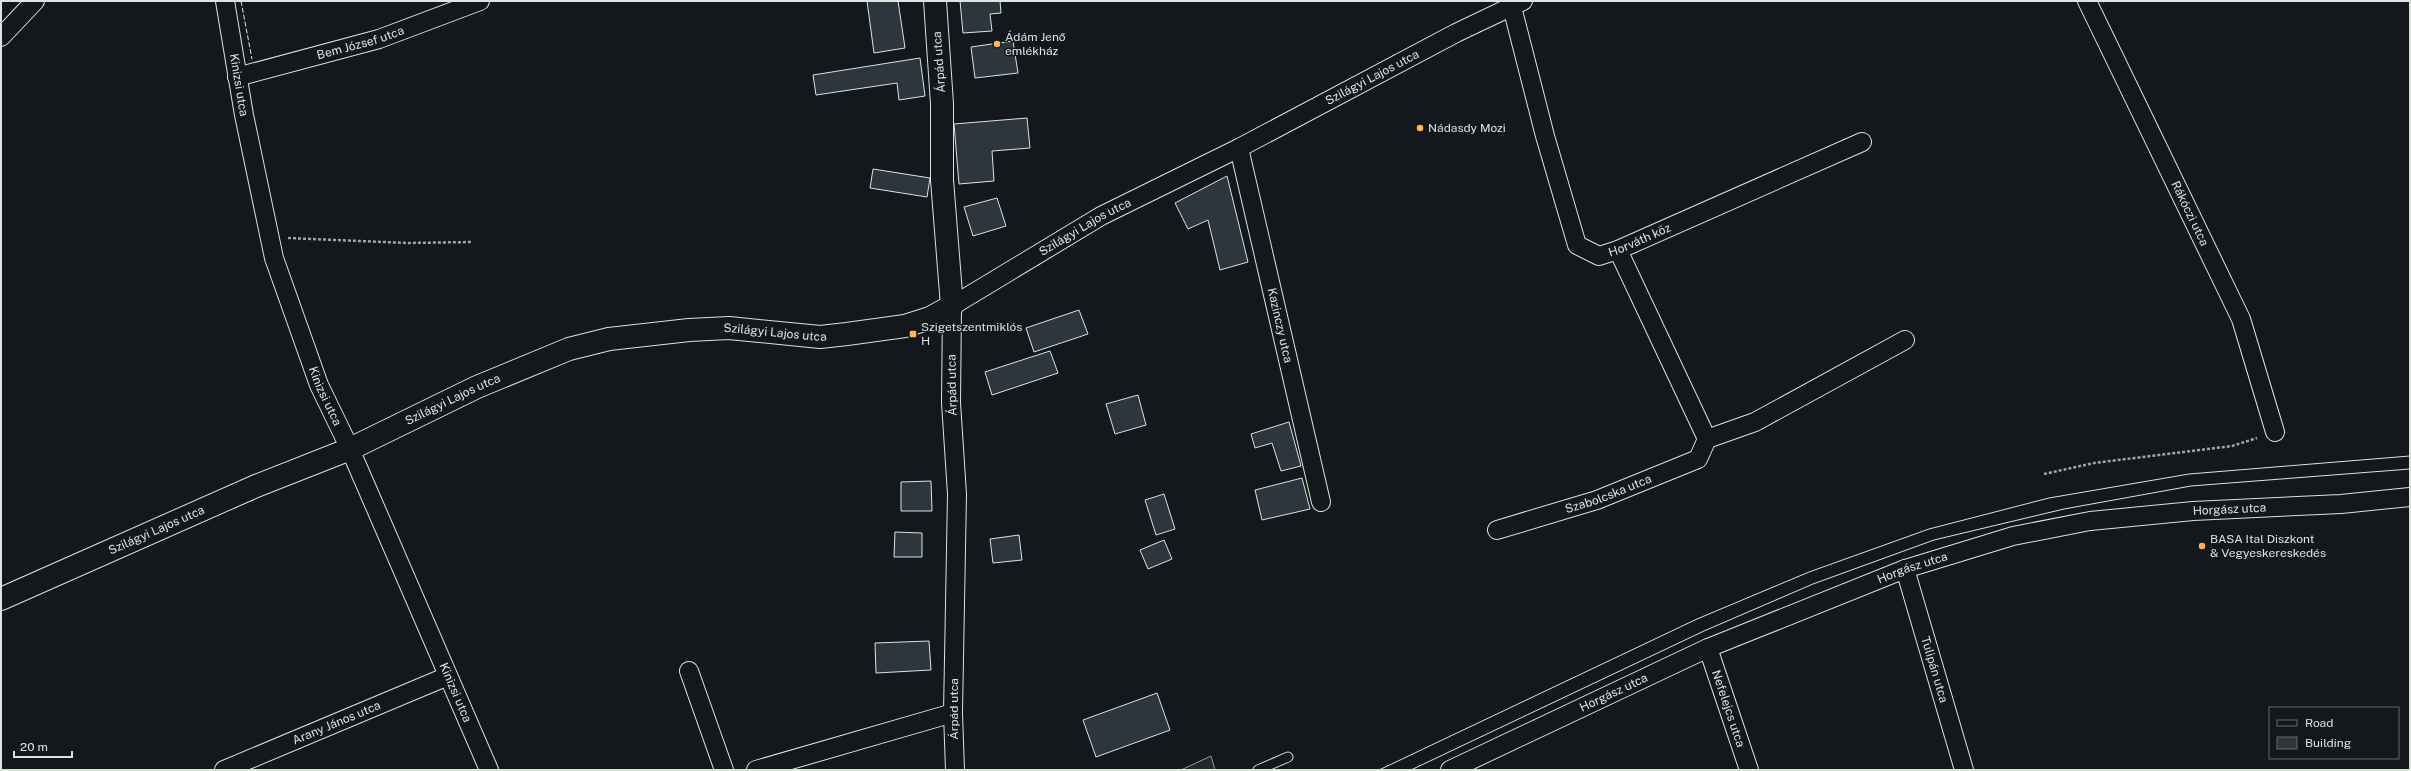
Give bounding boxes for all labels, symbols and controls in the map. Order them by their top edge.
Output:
street label: Bem József utca [315,23,406,62]
place label: Ádám Jenő emlékház [1005,30,1066,58]
street label: Árpád utca [930,31,948,93]
marker: Ádám Jenő emlékház [992,39,1002,49]
street label: Szilágyi Lajos utca [1323,47,1421,108]
street label: Kinizsi utca [227,52,251,117]
place label: Nádasdy Mozi [1428,121,1506,135]
marker: Nádasdy Mozi [1415,123,1425,133]
street label: Rákóczi utca [2168,179,2212,248]
street label: Szilágyi Lajos utca [1036,195,1133,259]
street label: Horváth köz [1607,220,1673,260]
street label: Kazinczy utca [1265,286,1296,364]
place label: Szigetszentmiklós H [921,320,1022,348]
street label: Szilágyi Lajos utca [723,321,828,344]
marker: Szigetszentmiklós H [908,329,918,339]
street label: Árpád utca [944,354,960,416]
street label: Kinizsi utca [306,365,345,428]
street label: Szilágyi Lajos utca [403,371,502,428]
street label: Szabolcska utca [1563,472,1653,516]
street label: Horgász utca [2192,501,2267,518]
street label: Szilágyi Lajos utca [106,503,207,558]
place label: BASA Ital Diszkont & Vegyeskereskedés [2210,532,2326,560]
marker: BASA Ital Diszkont & Vegyeskereskedés [2197,541,2207,551]
street label: Horgász utca [1875,549,1949,586]
street label: Tulipán utca [1918,635,1951,704]
street label: Kinizsi utca [436,661,475,725]
street label: Nefelejcs utca [1709,668,1748,749]
street label: Horgász utca [1577,671,1650,715]
street label: Árpád utca [947,678,961,740]
street label: Arany János utca [290,698,383,747]
legend [2269,707,2399,759]
text: Road [2305,716,2333,730]
scale bar [14,733,72,759]
text: Building [2305,736,2351,750]
text: 20 m [20,740,48,754]

